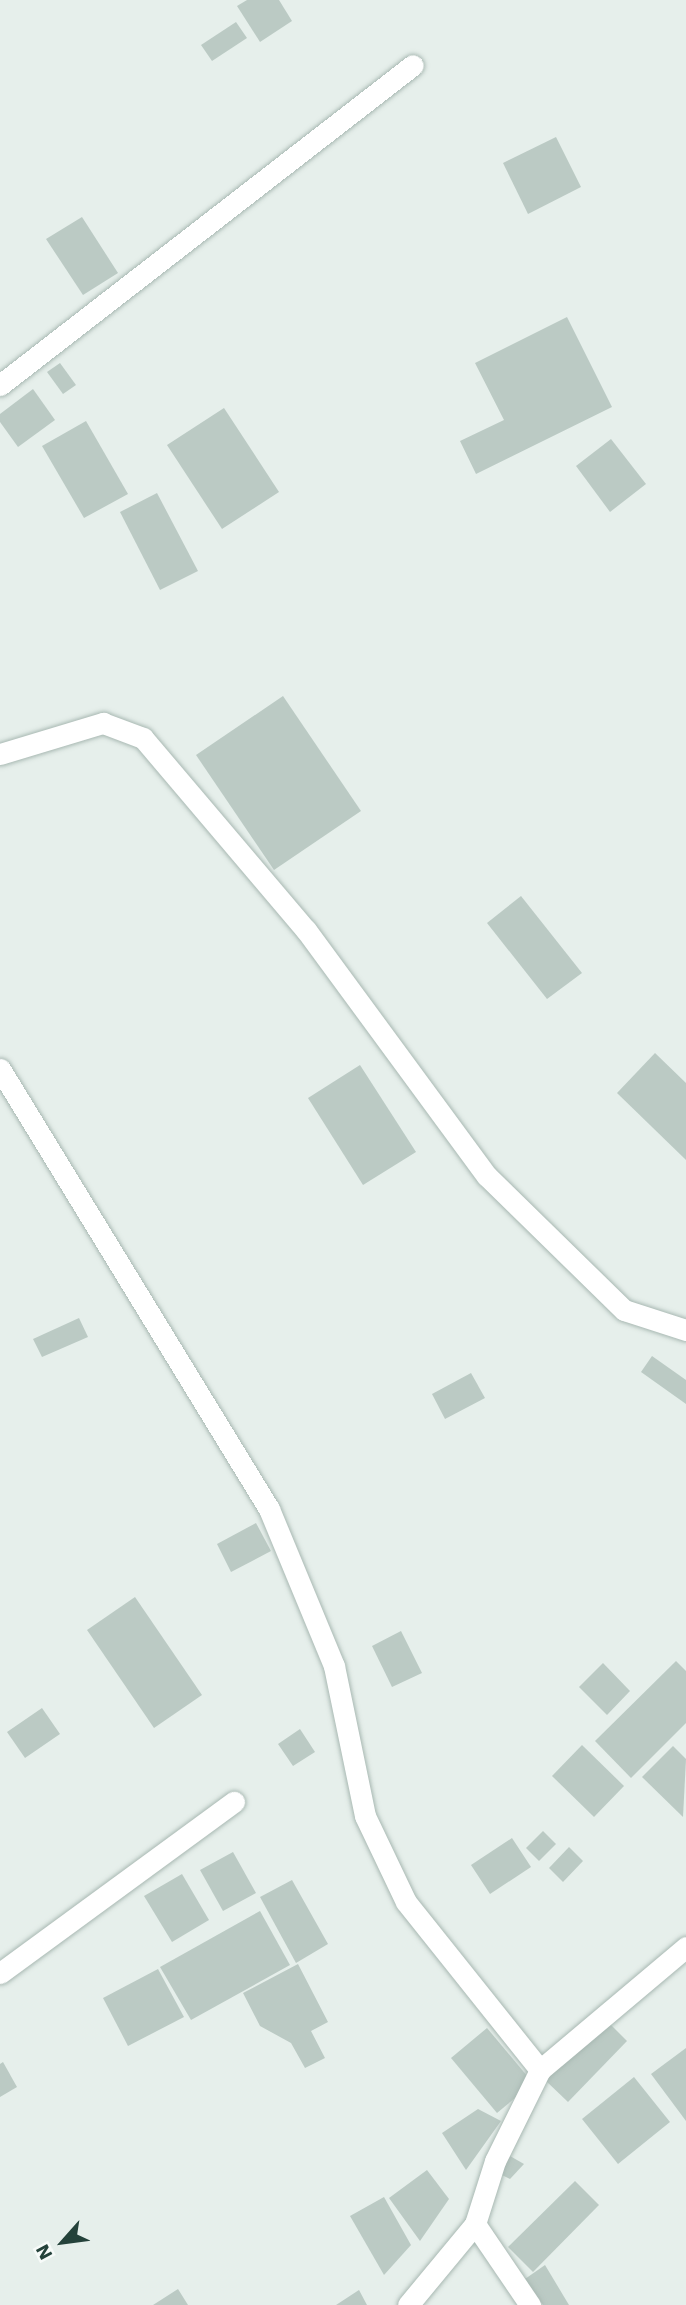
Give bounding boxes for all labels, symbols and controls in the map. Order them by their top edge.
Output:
north arrow [28,2207,98,2277]
text: N [31,2240,57,2264]

